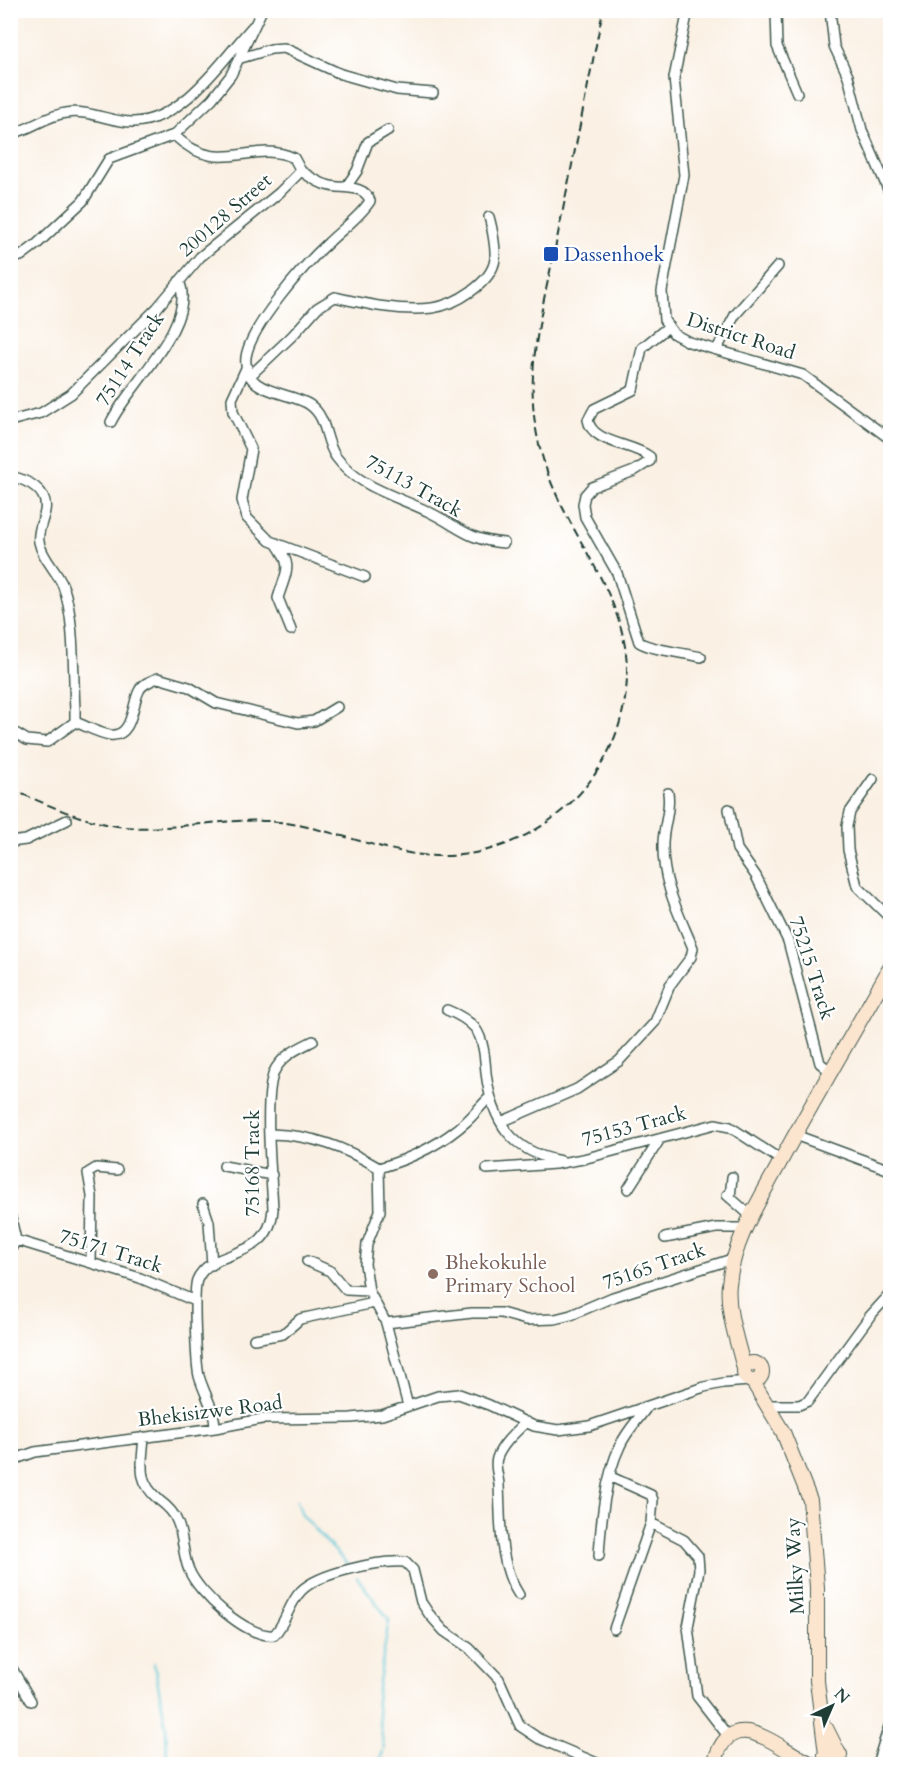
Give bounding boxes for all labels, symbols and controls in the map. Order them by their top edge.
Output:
street label: 200128 Street [173,167,278,263]
place label: Dassenhoek [564,241,665,268]
marker: Dassenhoek [542,245,560,263]
street label: District Road [683,306,799,366]
street label: 75114 Track [90,307,171,411]
street label: 75113 Track [361,448,468,524]
street label: 75215 Track [783,913,841,1023]
street label: 75153 Track [579,1099,689,1153]
street label: 75168 Track [239,1109,266,1217]
street label: 75171 Track [56,1222,166,1280]
street label: 75165 Track [599,1236,709,1296]
place label: Bhekokuhle Primary School [445,1249,575,1299]
marker: Bhekokuhle Primary School [426,1267,440,1281]
street label: Bhekisizwe Road [136,1389,284,1433]
street label: Milky Way [779,1516,811,1615]
north arrow [802,1676,862,1736]
text: N [829,1683,854,1709]

